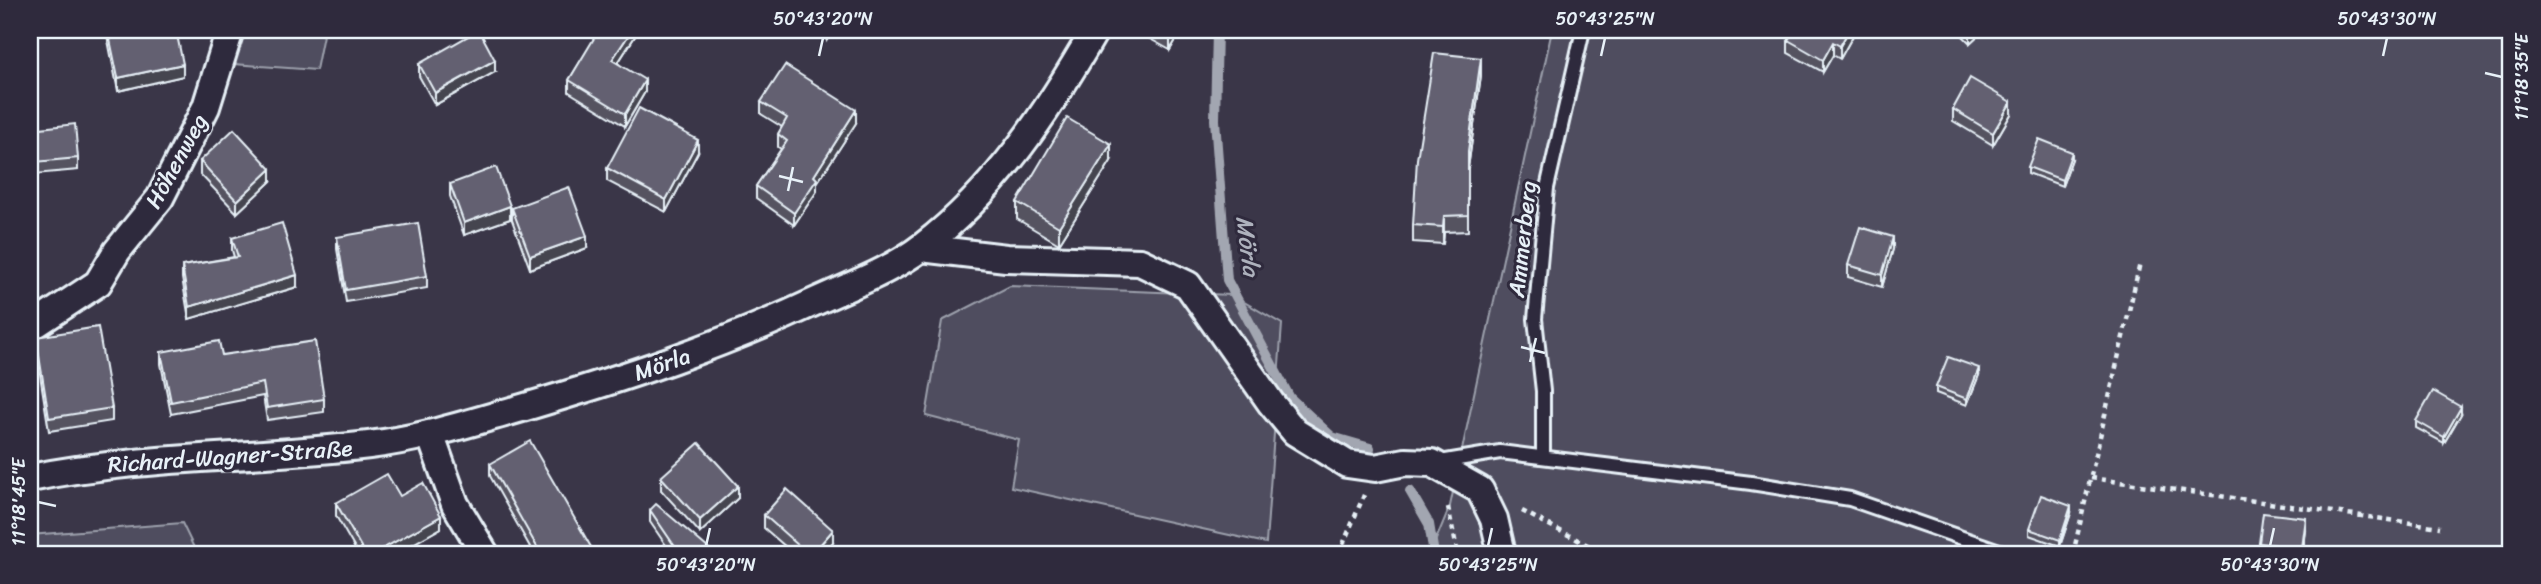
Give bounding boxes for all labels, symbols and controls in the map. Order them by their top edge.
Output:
text: 50°43'20"N [773,3,873,35]
text: 50°43'25"N [1555,3,1655,35]
text: 50°43'30"N [2337,3,2437,35]
text: 11°18'35"E [2506,33,2538,120]
street label: Höhenweg [133,106,220,216]
street label: Ammerberg [1496,179,1549,300]
water label: Mörla [1223,213,1273,281]
street label: Mörla [628,336,696,393]
street label: Richard-Wagner-Straße [106,427,354,486]
text: 11°18'45"E [3,457,35,546]
text: 50°43'20"N [656,549,756,581]
text: 50°43'25"N [1438,549,1538,581]
text: 50°43'30"N [2220,549,2320,581]

